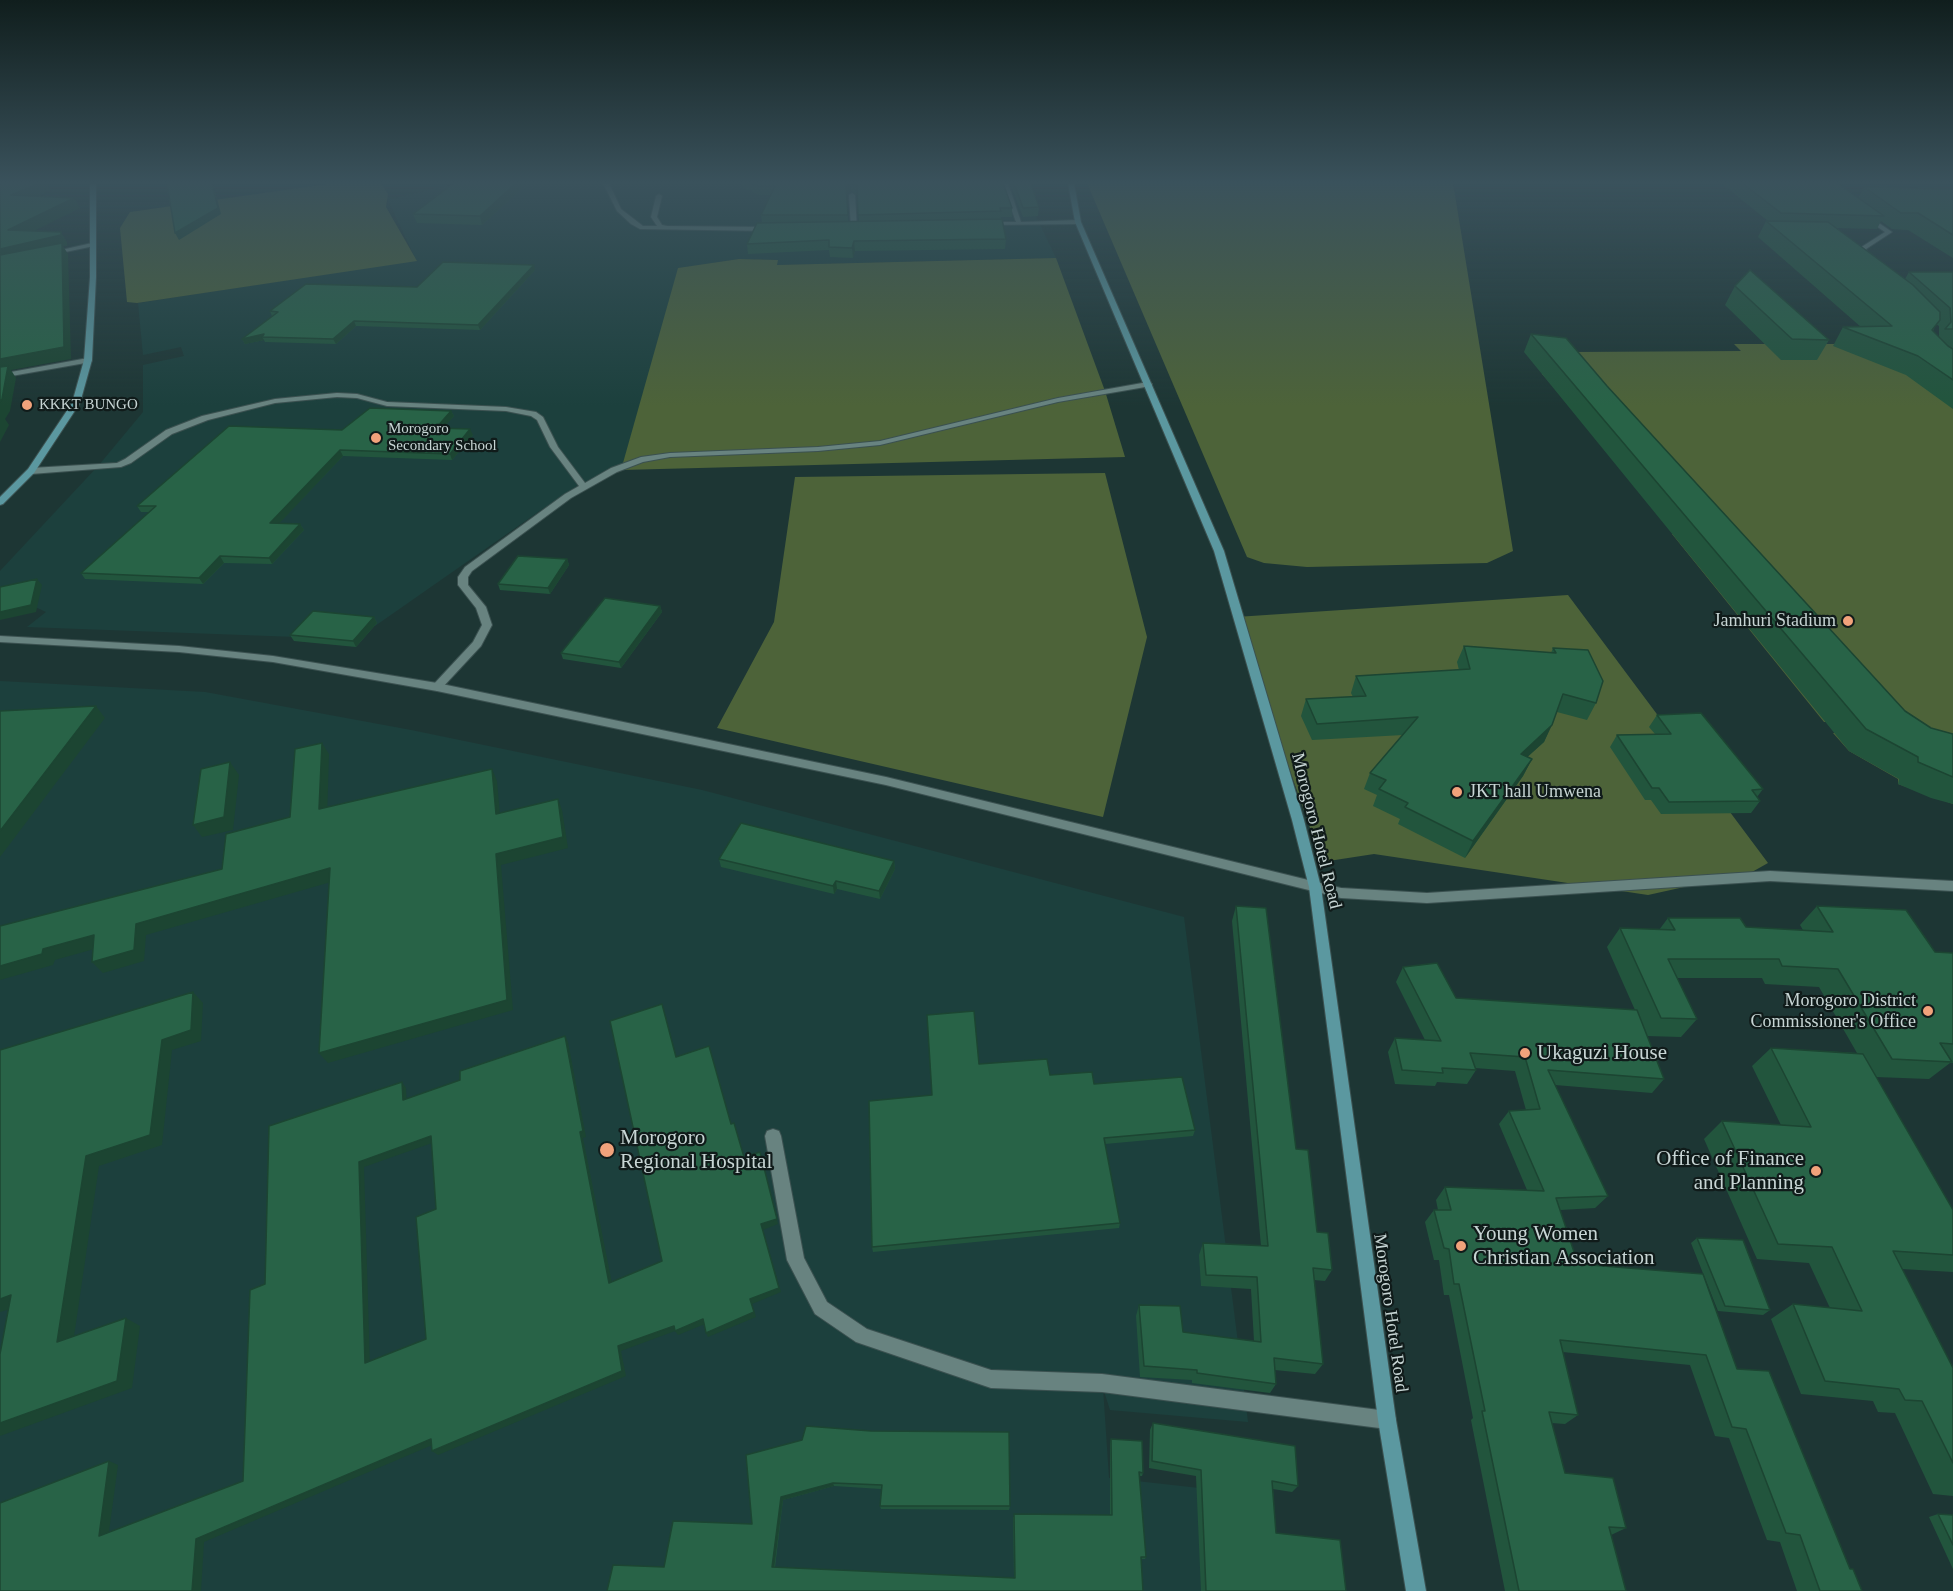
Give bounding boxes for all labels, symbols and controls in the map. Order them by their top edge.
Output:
place label: KKKT BUNGO [39,396,138,414]
marker: KKKT BUNGO [20,398,34,412]
place label: Morogoro Secondary School [388,420,497,455]
marker: Morogoro Secondary School [369,431,383,445]
place label: Jamhuri Stadium [1714,610,1836,632]
marker: Jamhuri Stadium [1841,614,1855,628]
street label: Morogoro Hotel Road [1286,751,1346,911]
place label: JKT hall Umwena [1469,781,1601,803]
marker: JKT hall Umwena [1450,785,1464,799]
place label: Morogoro District Commissioner's Office [1751,990,1916,1032]
marker: Morogoro District Commissioner's Office [1921,1004,1935,1018]
place label: Ukaguzi House [1537,1040,1667,1066]
marker: Ukaguzi House [1518,1046,1532,1060]
place label: Morogoro Regional Hospital [620,1125,772,1175]
marker: Morogoro Regional Hospital [598,1141,616,1159]
place label: Office of Finance and Planning [1656,1146,1804,1196]
marker: Office of Finance and Planning [1809,1164,1823,1178]
place label: Young Women Christian Association [1473,1221,1654,1271]
street label: Morogoro Hotel Road [1368,1232,1412,1394]
marker: Young Women Christian Association [1454,1239,1468,1253]

